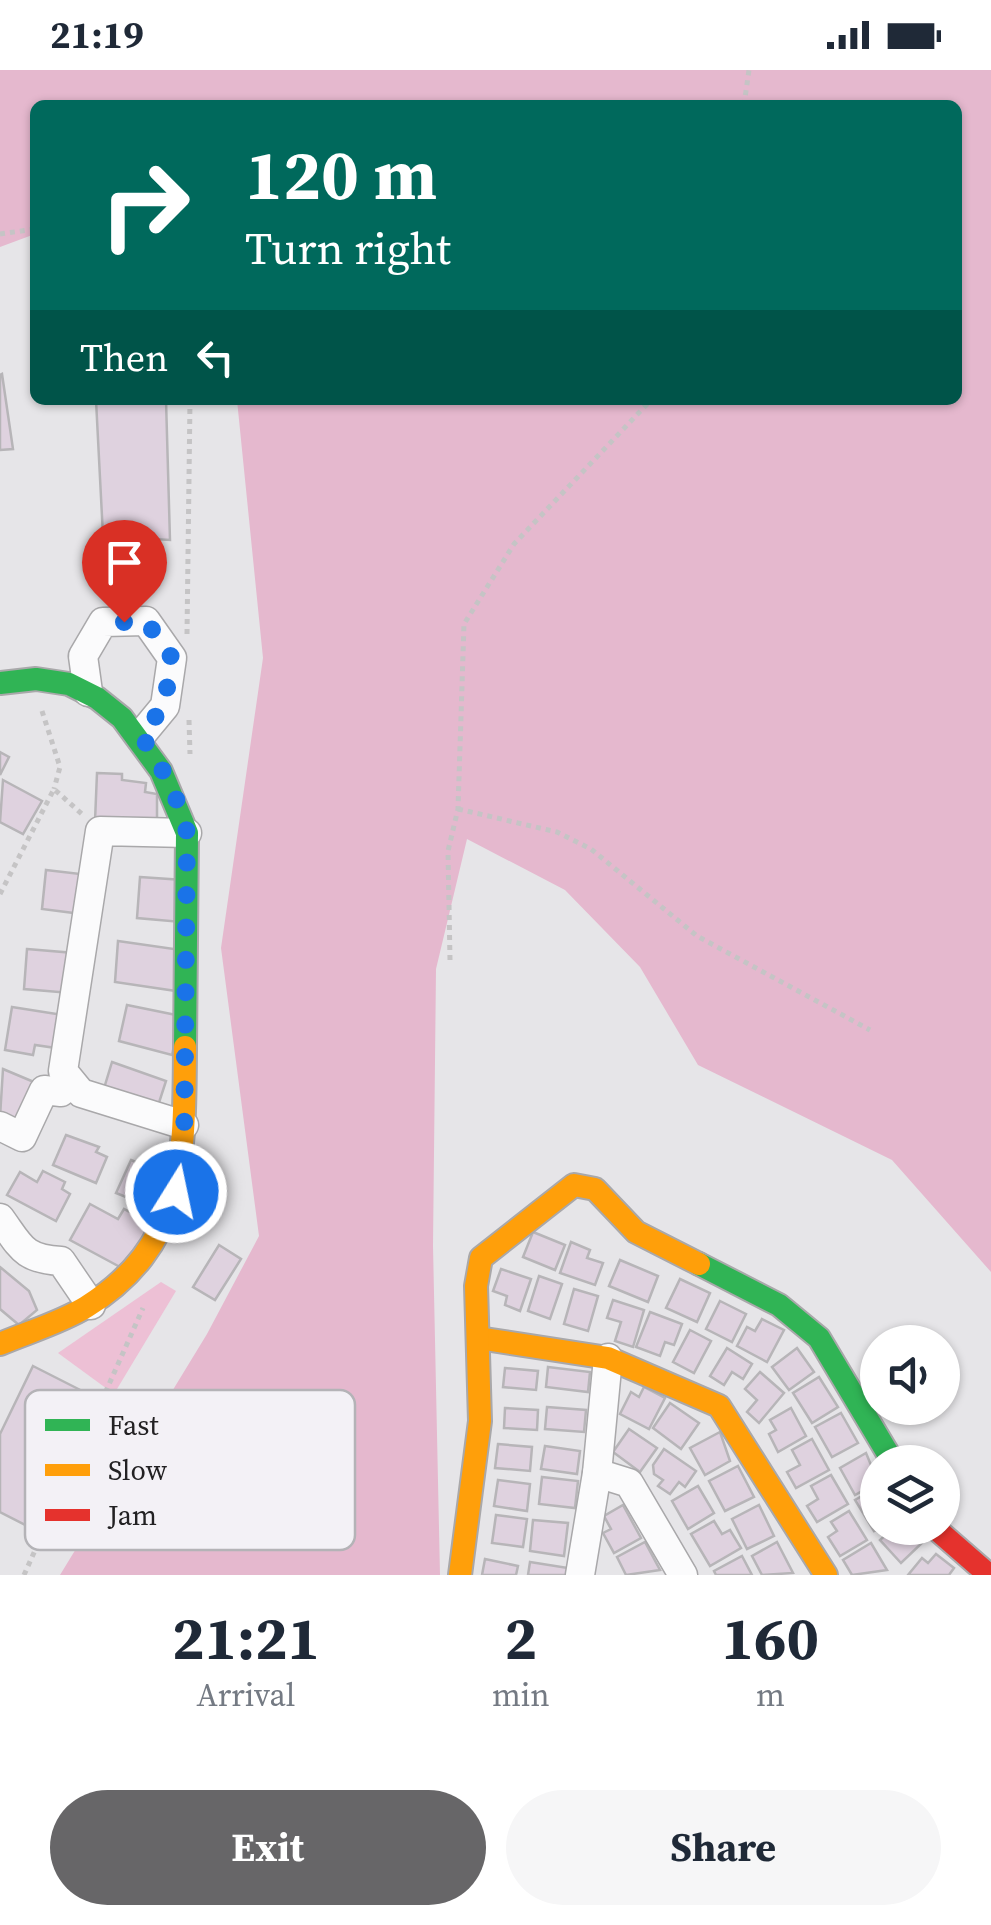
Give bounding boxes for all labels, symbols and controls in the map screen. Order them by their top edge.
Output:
text: 21:19 [50,9,144,61]
text: 120 m [245,126,437,222]
icon: right [80,140,210,270]
text: Turn right [245,217,451,279]
icon: left [188,330,243,385]
text: Then [80,332,168,384]
pin [82,520,167,623]
icon: arrive [97,535,152,590]
position arrow [124,1140,228,1244]
map controls [860,1325,960,1545]
button: sound [860,1325,960,1425]
legend [25,1390,355,1550]
text: Fast [108,1406,159,1444]
button: layers [860,1445,960,1545]
text: Slow [108,1451,168,1489]
text: Jam [107,1496,157,1534]
text: 21:21 [172,1597,320,1679]
text: 2 [504,1597,537,1679]
text: 160 [722,1597,819,1679]
text: Arrival [197,1673,295,1717]
text: min [492,1673,550,1717]
text: m [756,1673,785,1717]
button: Exit [50,1790,486,1905]
button: Share [506,1790,941,1905]

